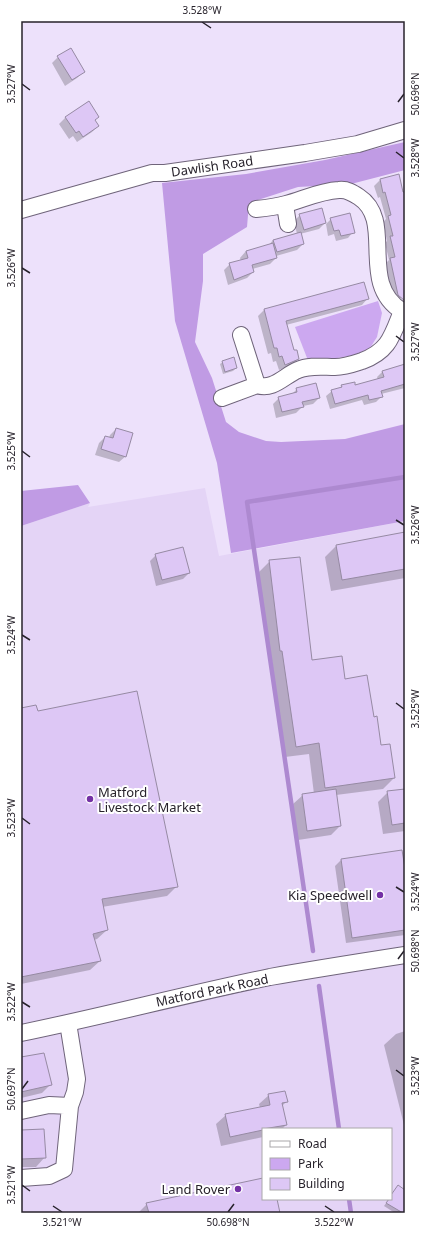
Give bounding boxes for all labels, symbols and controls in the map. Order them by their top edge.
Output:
text: 3.528°W [182,3,222,17]
text: 3.527°W [4,64,18,104]
text: 50.696°N [408,72,422,116]
text: 3.528°W [408,138,422,178]
street label: Dawlish Road [170,151,254,181]
text: 3.526°W [4,248,18,288]
text: 3.527°W [408,322,422,362]
text: 3.525°W [4,431,18,471]
text: 3.526°W [408,505,422,545]
text: 3.524°W [4,615,18,655]
text: 3.525°W [408,689,422,729]
place label: Matford Livestock Market [98,783,201,816]
marker: Matford Livestock Market [85,794,95,804]
text: 3.523°W [4,798,18,838]
text: 3.524°W [408,872,422,912]
place label: Kia Speedwell [288,886,372,904]
marker: Kia Speedwell [375,890,385,900]
text: 50.698°N [408,929,422,973]
street label: Matford Park Road [154,969,270,1011]
text: 3.522°W [4,982,18,1022]
text: 3.523°W [408,1056,422,1096]
text: 50.697°N [4,1067,18,1111]
legend [262,1128,392,1200]
text: Road [298,1135,327,1152]
text: Park [298,1155,324,1172]
text: 3.521°W [4,1165,18,1205]
text: Building [298,1175,345,1192]
place label: Land Rover [161,1180,231,1198]
marker: Land Rover [233,1184,243,1194]
text: 3.521°W [42,1215,82,1229]
text: 50.698°N [206,1215,250,1229]
text: 3.522°W [314,1215,354,1229]

